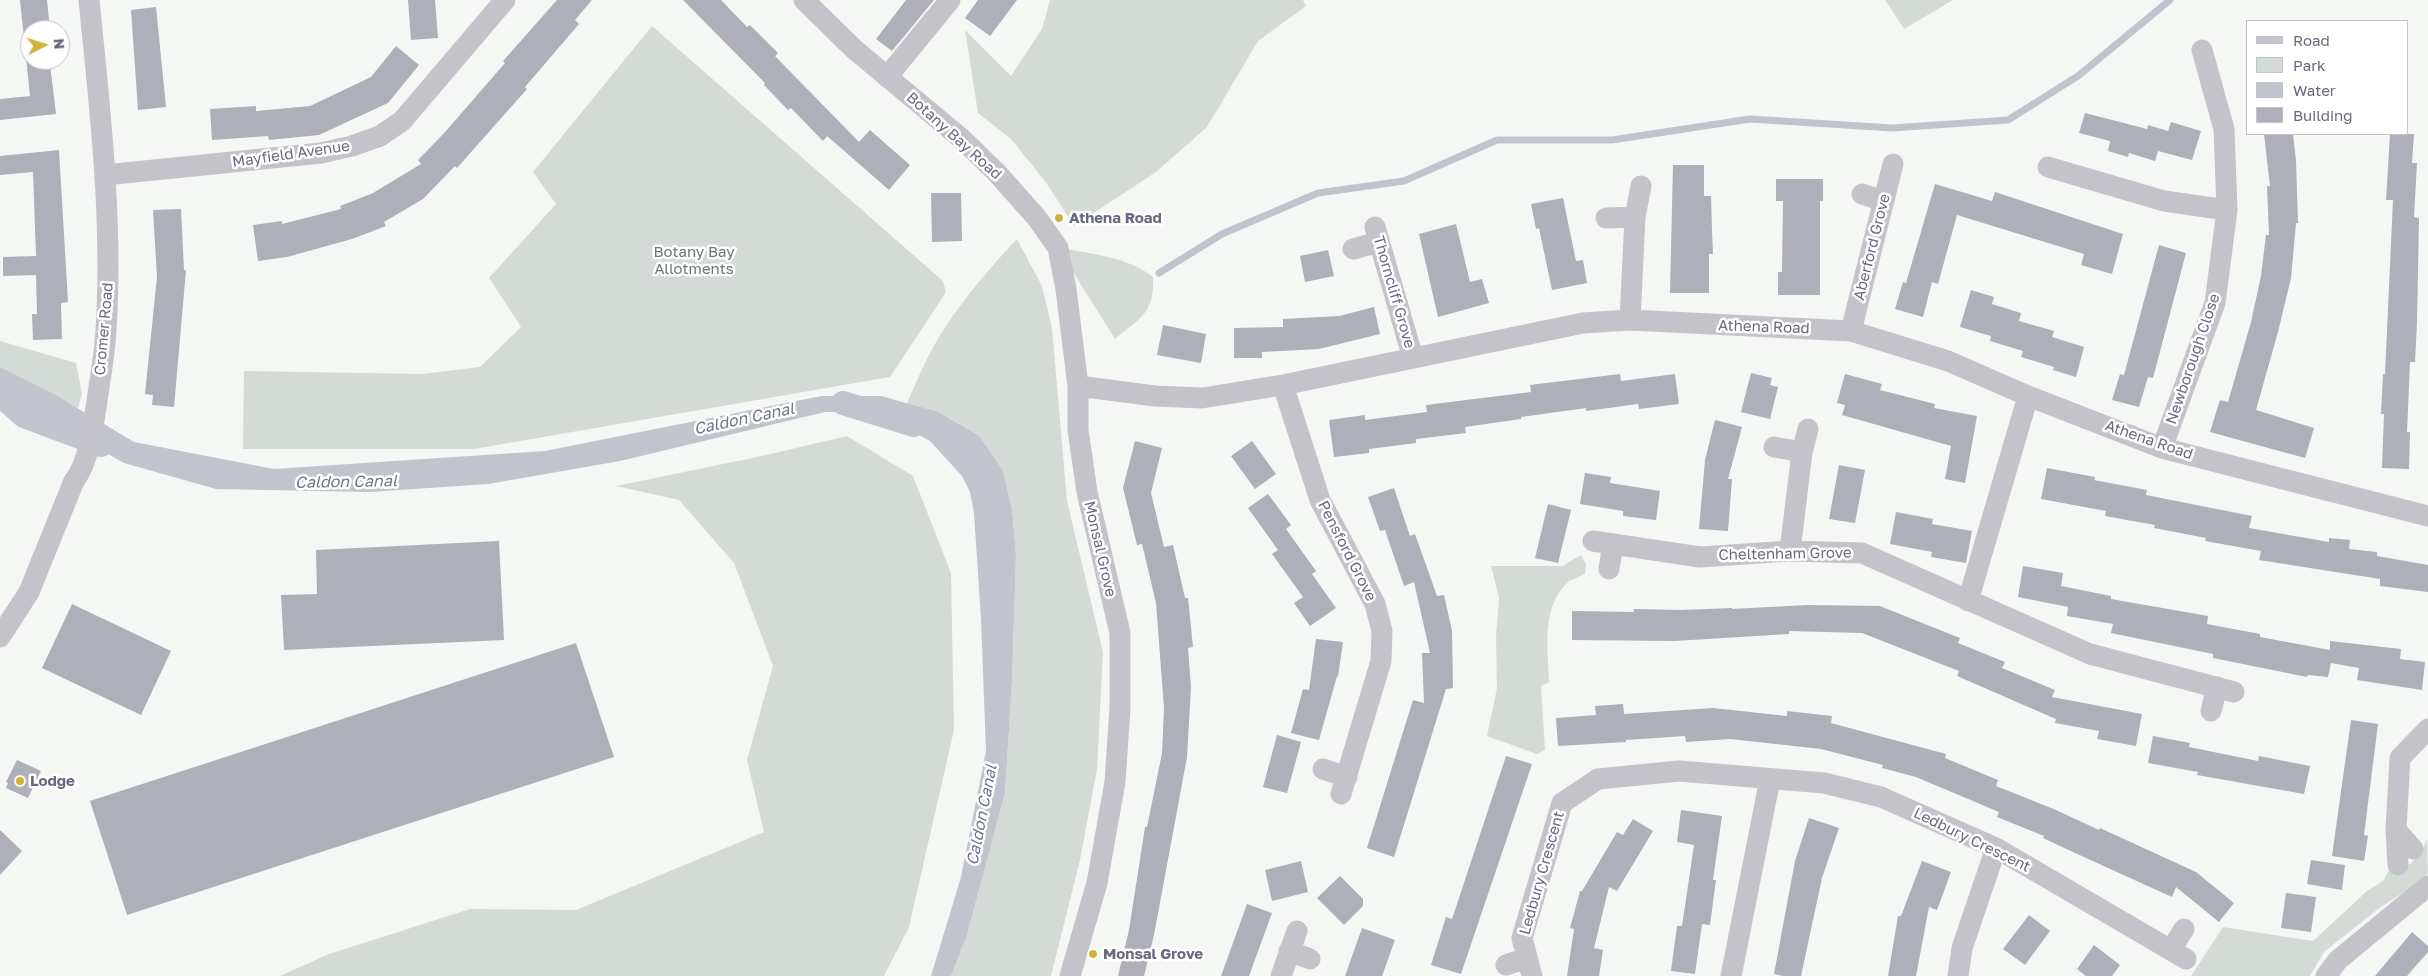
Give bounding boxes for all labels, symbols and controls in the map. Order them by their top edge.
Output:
north arrow [20,20,70,70]
legend [2246,20,2408,135]
text: Road [2293,31,2330,49]
text: N [51,38,68,50]
text: Park [2293,56,2325,74]
text: Water [2293,81,2336,99]
street label: Botany Bay Road [903,89,1005,183]
text: Building [2293,106,2353,124]
street label: Mayfield Avenue [231,137,351,171]
street label: Aberford Grove [1850,192,1894,302]
place label: Athena Road [1069,209,1162,227]
marker: Athena Road [1053,212,1065,224]
street label: Thorncliff Grove [1369,234,1419,350]
park label: Botany Bay Allotments [653,243,735,278]
street label: Cromer Road [91,282,117,376]
street label: Newborough Close [2162,291,2224,427]
street label: Athena Road [1718,316,1810,338]
water label: Caldon Canal [692,399,796,439]
street label: Athena Road [2103,417,2195,463]
water label: Caldon Canal [295,472,397,492]
street label: Pensford Grove [1314,498,1380,604]
street label: Monsal Grove [1080,499,1120,599]
street label: Cheltenham Grove [1718,544,1852,564]
water label: Caldon Canal [963,763,1001,867]
place label: Lodge [30,772,75,790]
marker: Lodge [14,775,26,787]
street label: Ledbury Crescent [1911,804,2033,876]
street label: Ledbury Crescent [1516,809,1568,937]
place label: Monsal Grove [1103,945,1203,963]
marker: Monsal Grove [1087,948,1099,960]

